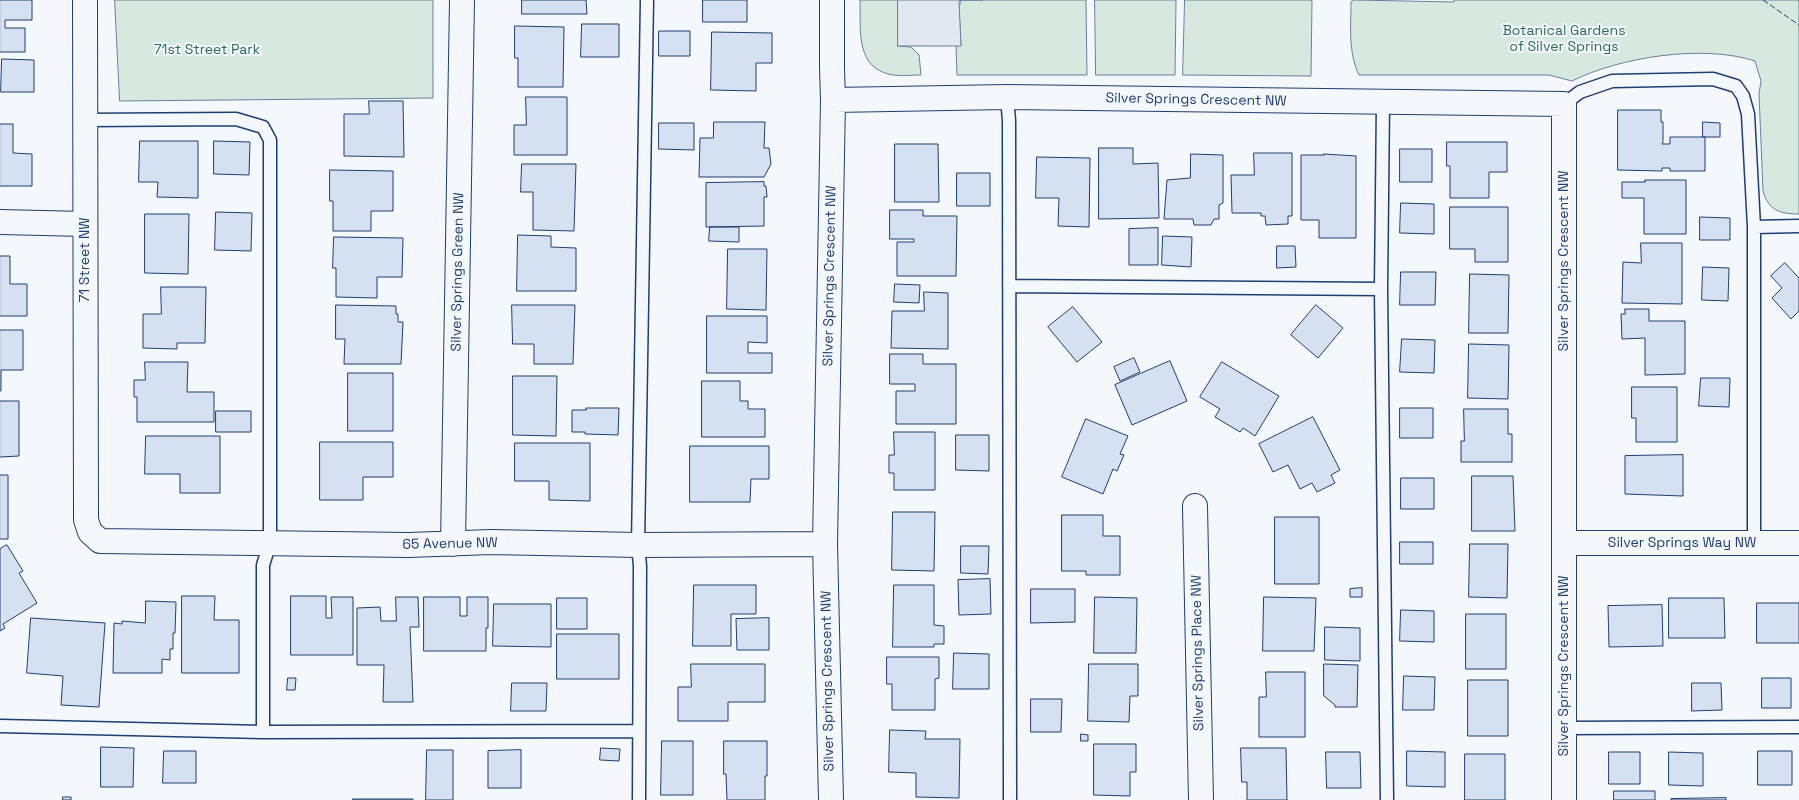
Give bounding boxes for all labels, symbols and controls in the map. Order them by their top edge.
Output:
park label: Botanical Gardens of Silver Springs [1502,23,1626,56]
park label: 71st Street Park [154,42,260,58]
street label: Silver Springs Crescent NW [1105,90,1287,110]
street label: Silver Springs Crescent NW [1556,170,1572,352]
street label: Silver Springs Crescent NW [820,185,840,367]
street label: Silver Springs Green NW [448,192,468,352]
street label: 71 Street NW [77,217,93,303]
street label: 65 Avenue NW [402,535,498,553]
street label: Silver Springs Way NW [1608,535,1756,551]
street label: Silver Springs Place NW [1188,575,1208,731]
street label: Silver Springs Crescent NW [1556,575,1572,757]
street label: Silver Springs Crescent NW [818,590,838,772]

